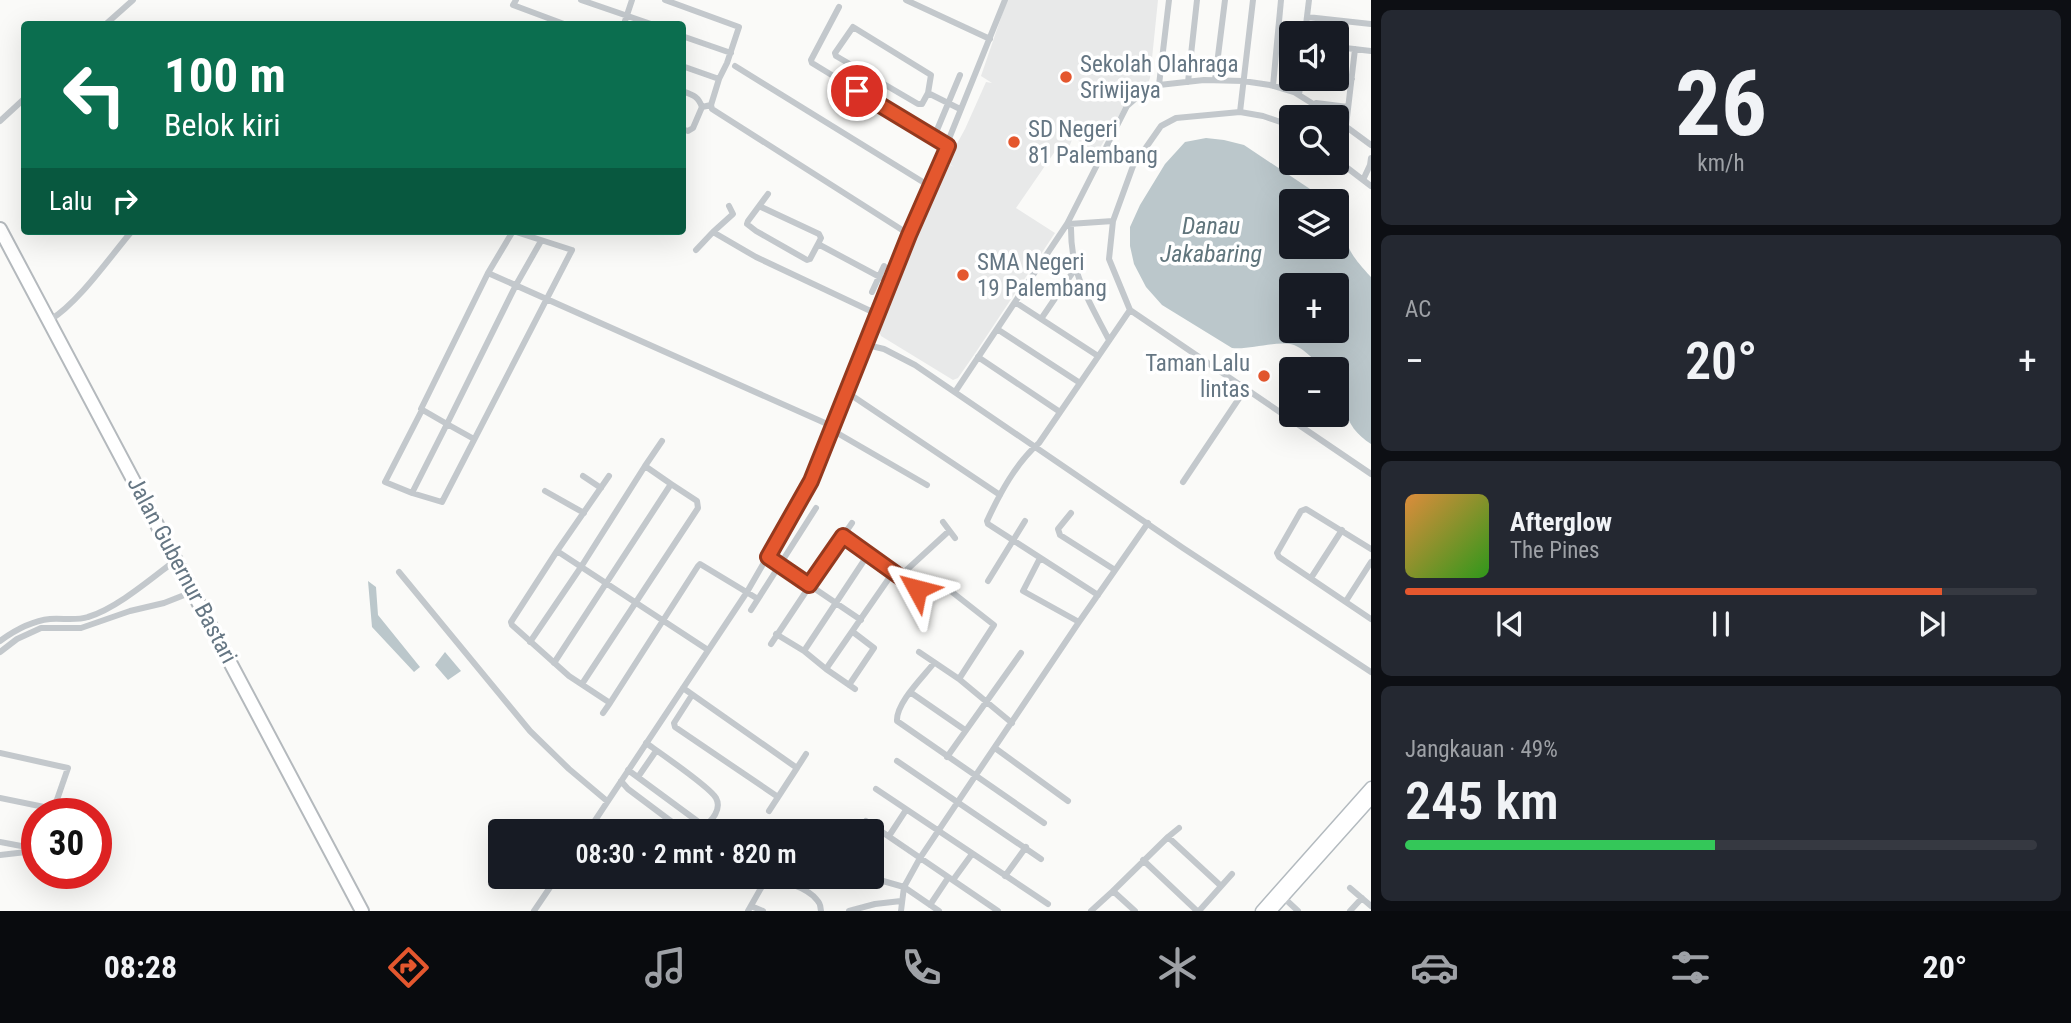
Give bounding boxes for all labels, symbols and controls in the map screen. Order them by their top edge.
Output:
map controls [1279,21,1349,427]
button: sound [1279,21,1349,91]
text: 100 m [164,47,286,104]
icon: left [49,49,140,140]
place label: Sekolah Olahraga Sriwijaya [1080,51,1238,104]
text: 26 [1675,51,1767,157]
pin [827,61,887,121]
marker: Sekolah Olahraga Sriwijaya [1058,69,1074,85]
icon: arrive [838,72,876,110]
button: search [1279,105,1349,175]
text: Belok kiri [164,106,281,144]
place label: SD Negeri 81 Palembang [1028,116,1158,169]
marker: SD Negeri 81 Palembang [1006,134,1022,150]
text: km/h [1697,150,1745,177]
icon: right [106,182,144,220]
text: Lalu [49,186,92,216]
button: layers [1279,189,1349,259]
water label: Danau Jakabaring [1160,212,1262,268]
place label: SMA Negeri 19 Palembang [977,249,1107,302]
marker: SMA Negeri 19 Palembang [955,267,971,283]
button: + [1279,273,1349,343]
text: AC [1405,296,1431,323]
text: 20° [1685,331,1757,392]
text: − [1405,339,1424,383]
text: + [2018,339,2037,383]
place label: Taman Lalu lintas [1145,350,1250,403]
button: − [1279,357,1349,427]
marker: Taman Lalu lintas [1256,368,1272,384]
street label: Jalan Gubernur Bastari [121,472,243,668]
text: Afterglow [1510,507,1612,537]
text: The Pines [1510,537,1600,564]
position arrow [880,552,954,626]
icon: previous [1491,605,1529,643]
icon: pause [1702,605,1740,643]
icon: next [1913,605,1951,643]
text: Jangkauan · 49% [1405,736,1558,763]
text: 245 km [1405,771,1559,832]
speed limit sign: 30 [21,798,112,889]
text: 08:30 · 2 mnt · 820 m [575,839,797,869]
icon: directions [384,943,433,992]
icon: music [641,943,690,992]
icon: phone [897,943,946,992]
icon: climate [1153,943,1202,992]
icon: car [1410,943,1459,992]
icon: filters [1666,943,1715,992]
text: 08:28 [104,948,177,986]
text: 20° [1923,948,1967,986]

